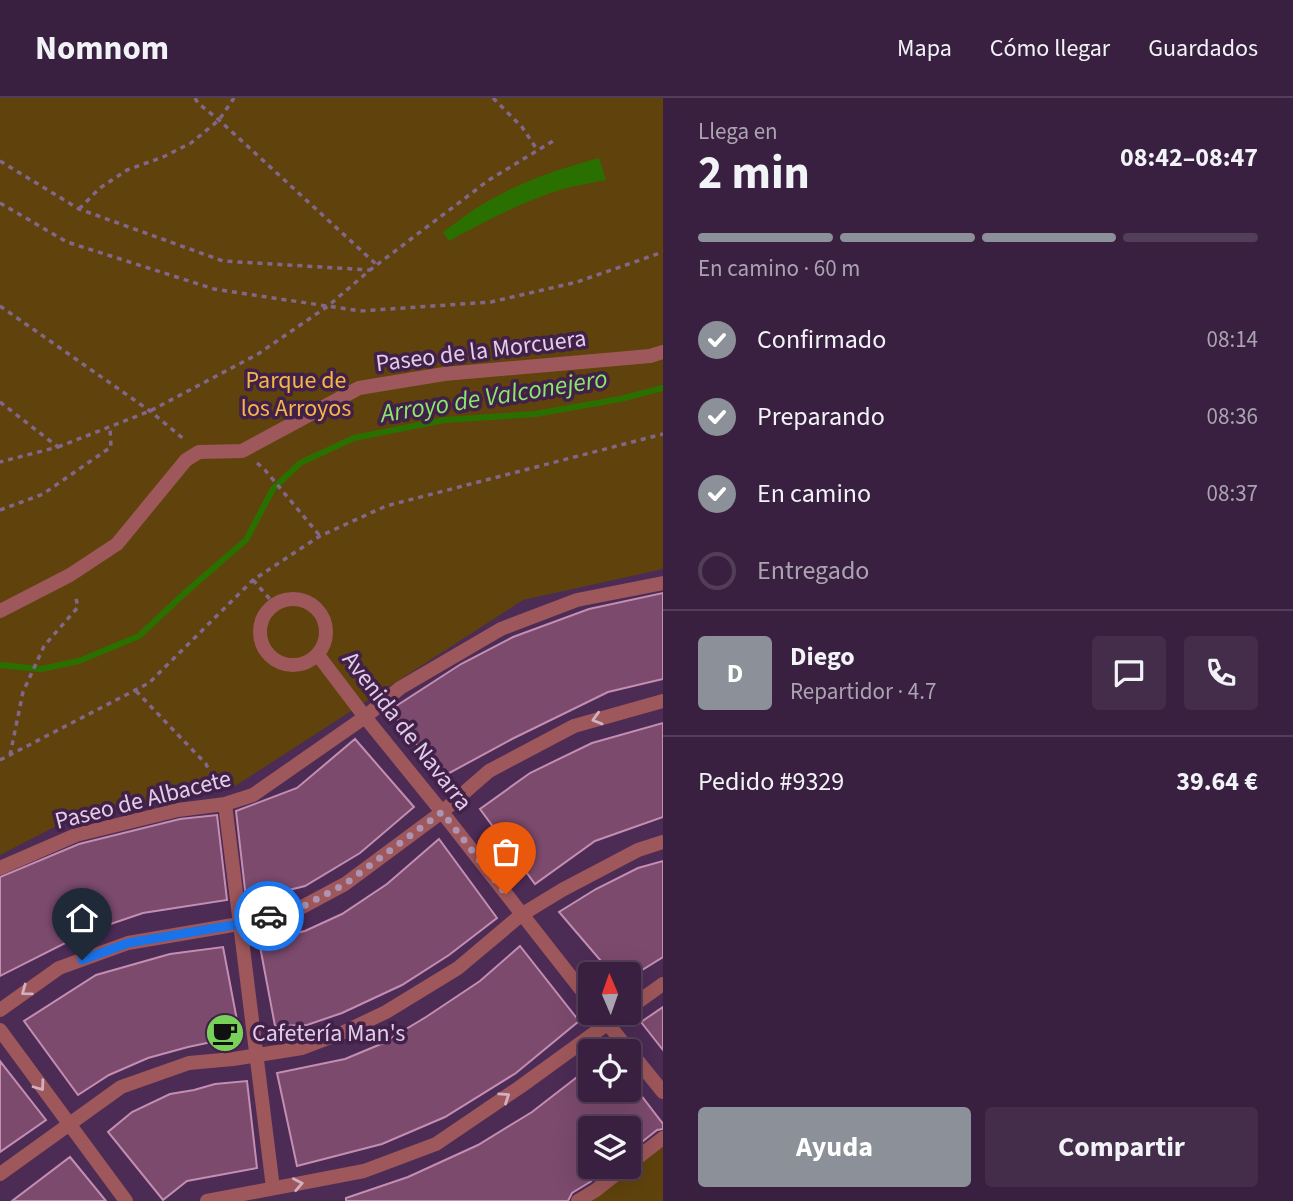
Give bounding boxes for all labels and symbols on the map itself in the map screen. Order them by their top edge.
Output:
street label: Paseo de la Morcuera [374,321,588,381]
water label: Arroyo de Valconejero [376,360,610,433]
park label: Parque de los Arroyos [241,363,351,426]
street label: Avenida de Navarra [334,644,480,818]
one-way arrow [591,711,603,726]
street label: Paseo de Albacete [51,761,235,839]
pin [476,822,536,894]
courier [234,881,304,951]
pin [52,888,112,960]
north arrow [578,962,640,1026]
one-way arrow [21,983,34,996]
cafe icon: Cafetería Man's [204,1012,246,1054]
place label: Cafetería Man's [252,1016,405,1051]
one-way arrow [32,1078,44,1091]
one-way arrow [497,1093,510,1105]
one-way arrow [292,1177,304,1192]

